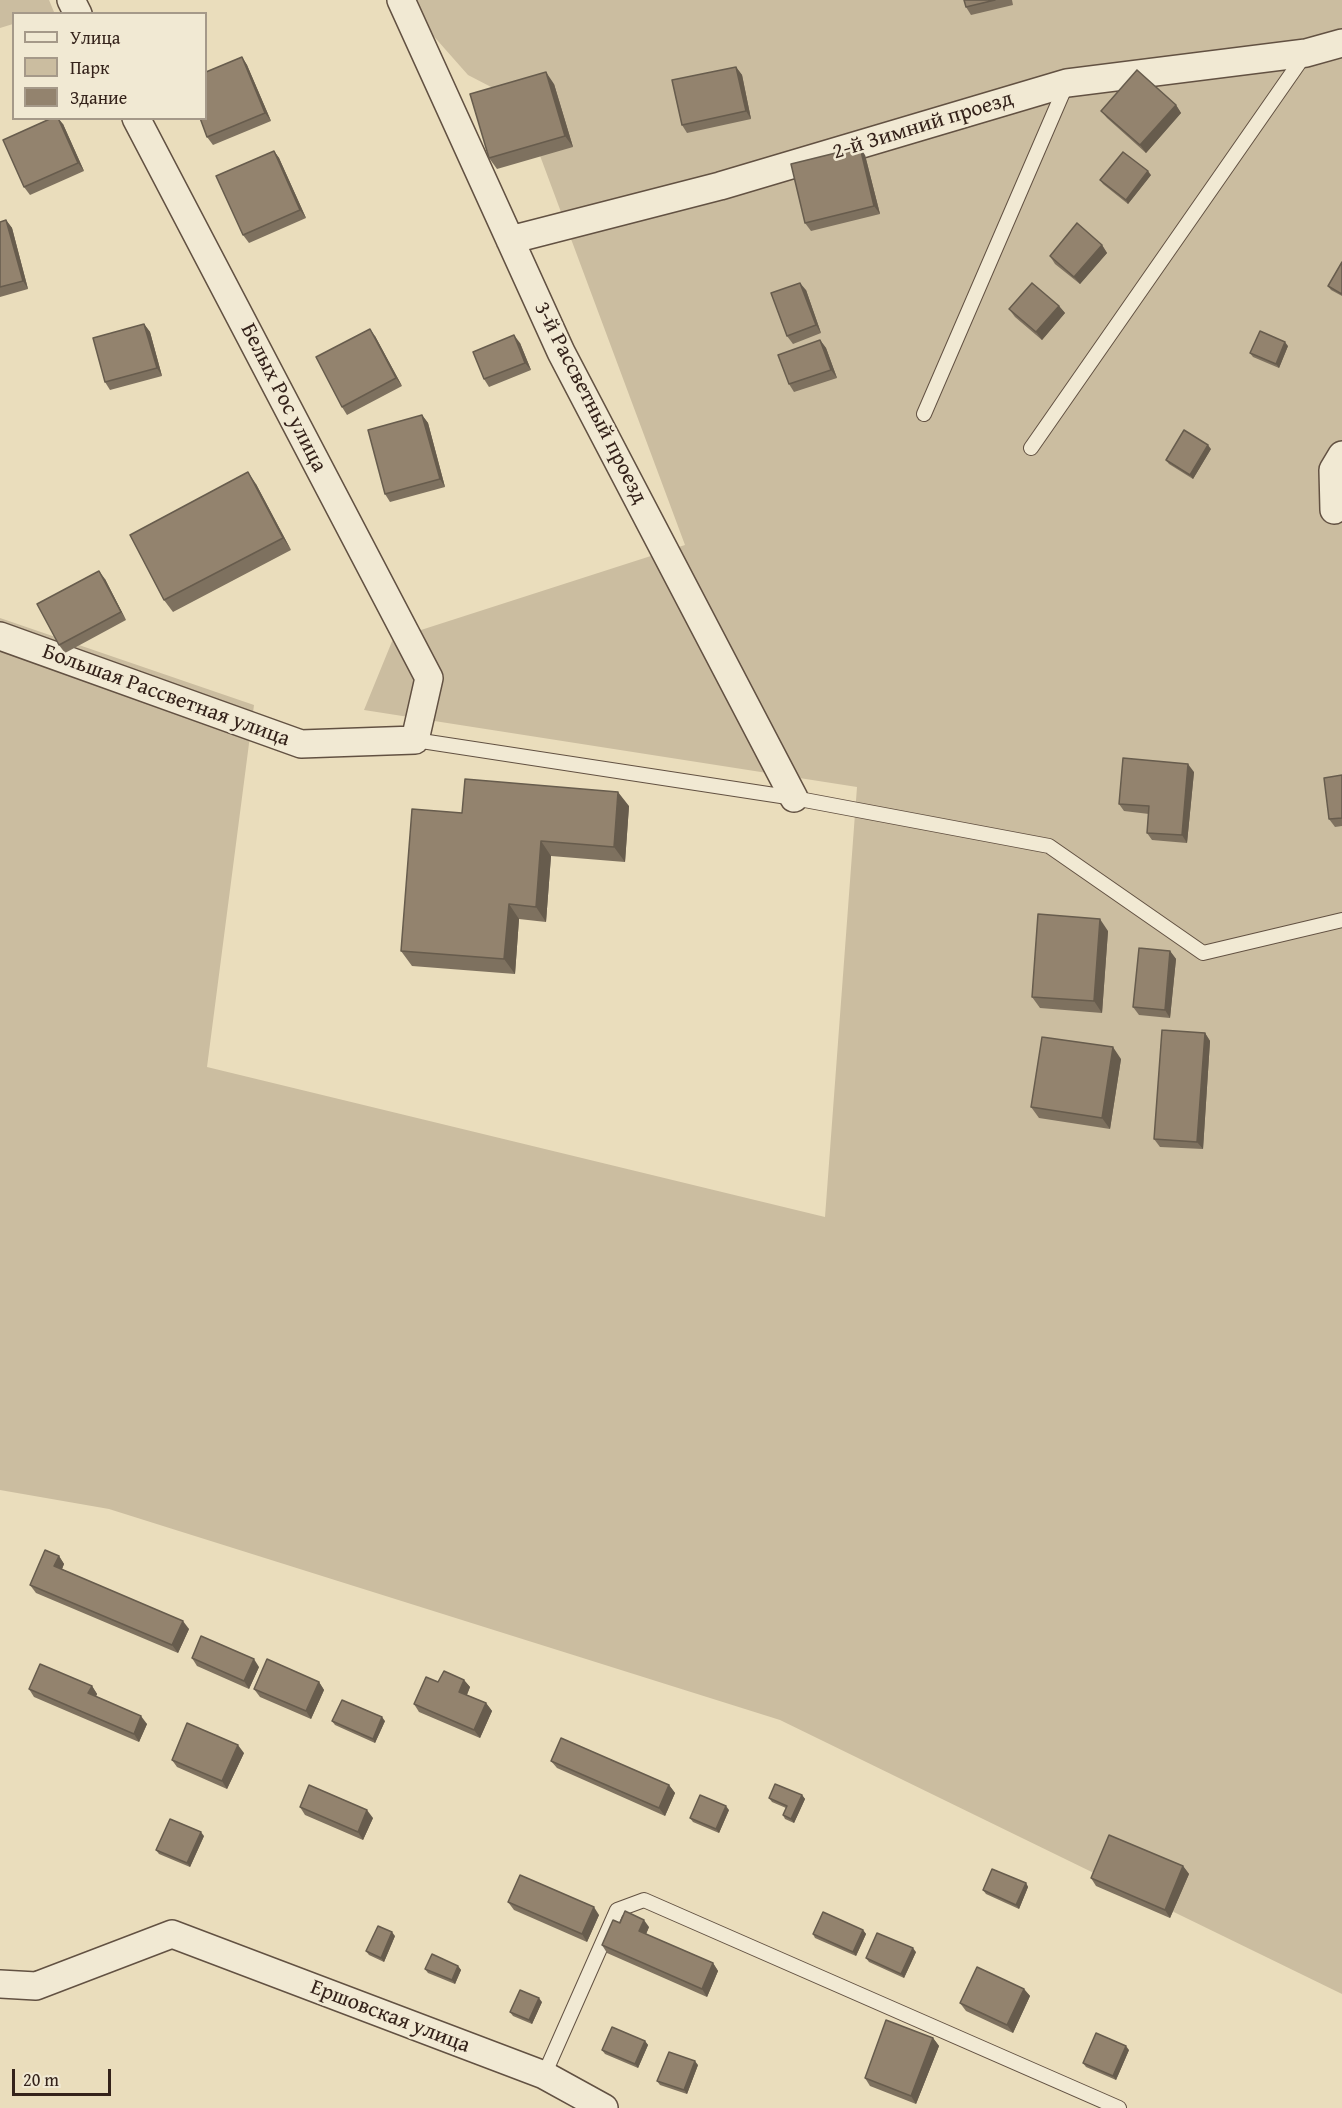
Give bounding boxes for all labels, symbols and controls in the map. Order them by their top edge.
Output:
legend [12,12,207,120]
text: Улица [70,24,120,51]
text: Парк [70,54,109,81]
text: Здание [70,84,127,111]
street label: 2-й Зимний проезд [830,86,1016,166]
street label: 3-й Рассветный проезд [528,298,652,508]
street label: Белых Рос улица [234,319,332,477]
street label: Большая Рассветная улица [39,639,293,753]
street label: Ершовская улица [307,1974,473,2060]
scale bar [15,2057,114,2095]
text: 20 m [23,2066,59,2093]

